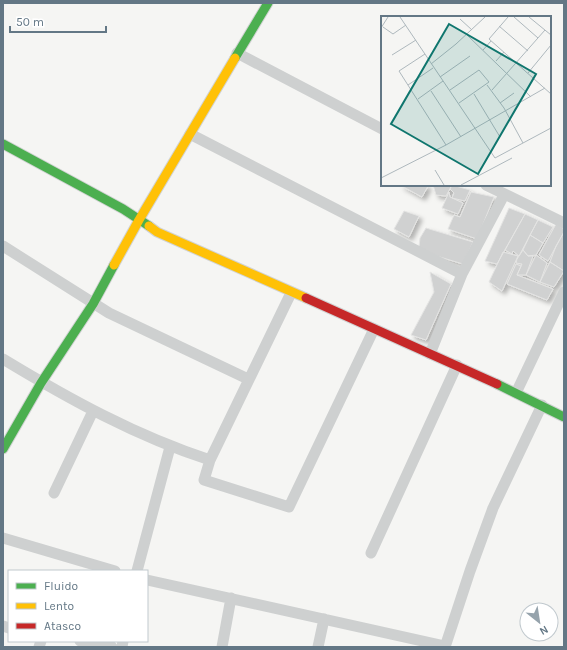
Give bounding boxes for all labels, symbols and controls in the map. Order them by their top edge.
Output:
scale bar [10,8,106,34]
text: 50 m [16,15,44,29]
inset map [381,16,551,186]
legend [8,570,148,642]
text: Fluido [44,579,78,593]
text: Lento [44,599,74,613]
north arrow [519,602,559,642]
text: Atasco [44,619,81,633]
text: N [537,623,550,638]

